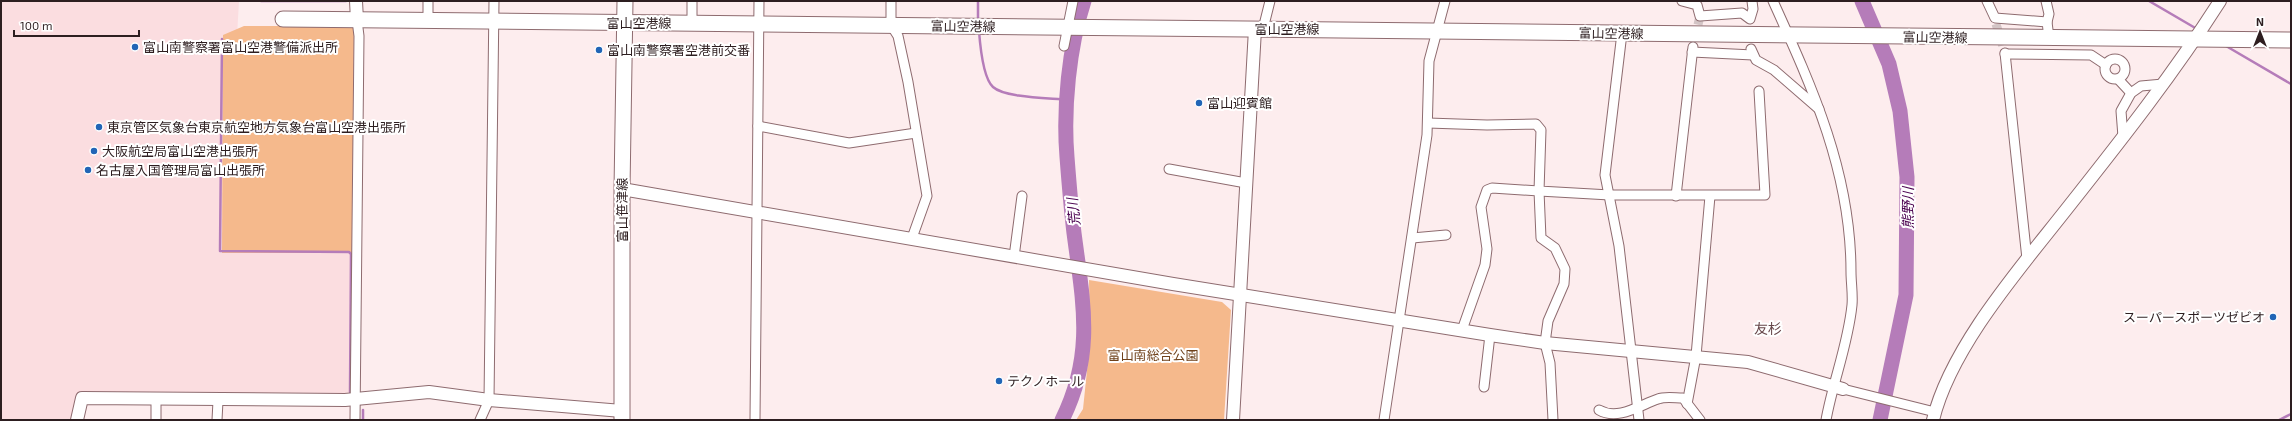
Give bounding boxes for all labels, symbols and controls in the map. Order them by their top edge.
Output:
scale bar [14,12,139,38]
north arrow [2240,12,2280,52]
street label: 富山空港線 [606,15,672,31]
text: N [2256,15,2264,28]
street label: 富山空港線 [930,17,996,35]
text: 100 m [20,18,52,32]
street label: 富山空港線 [1254,21,1320,37]
street label: 富山空港線 [1578,24,1644,42]
street label: 富山空港線 [1902,28,1968,46]
place label: 富山南警察署富山空港警備派出所 [143,39,338,55]
marker: 富山南警察署富山空港警備派出所 [130,42,140,52]
place label: 富山南警察署空港前交番 [607,42,750,58]
marker: 富山南警察署空港前交番 [594,45,604,55]
place label: 富山迎賓館 [1207,95,1272,111]
marker: 富山迎賓館 [1194,98,1204,108]
place label: 東京管区気象台東京航空地方気象台富山空港出張所 [107,119,406,135]
marker: 東京管区気象台東京航空地方気象台富山空港出張所 [94,122,104,132]
place label: 大阪航空局富山空港出張所 [102,143,258,159]
marker: 大阪航空局富山空港出張所 [89,146,99,156]
place label: 名古屋入国管理局富山出張所 [96,162,265,178]
marker: 名古屋入国管理局富山出張所 [83,165,93,175]
street label: 富山笹津線 [614,177,630,243]
water label: 熊野川 [1899,185,1916,229]
water label: 荒川 [1063,195,1083,227]
place label: スーパースポーツゼビオ [2123,309,2265,325]
marker: スーパースポーツゼビオ [2268,312,2278,322]
district label: 友杉 [1754,320,1782,337]
park label: 富山南総合公園 [1107,347,1199,363]
place label: テクノホール [1007,373,1084,389]
marker: テクノホール [994,376,1004,386]

